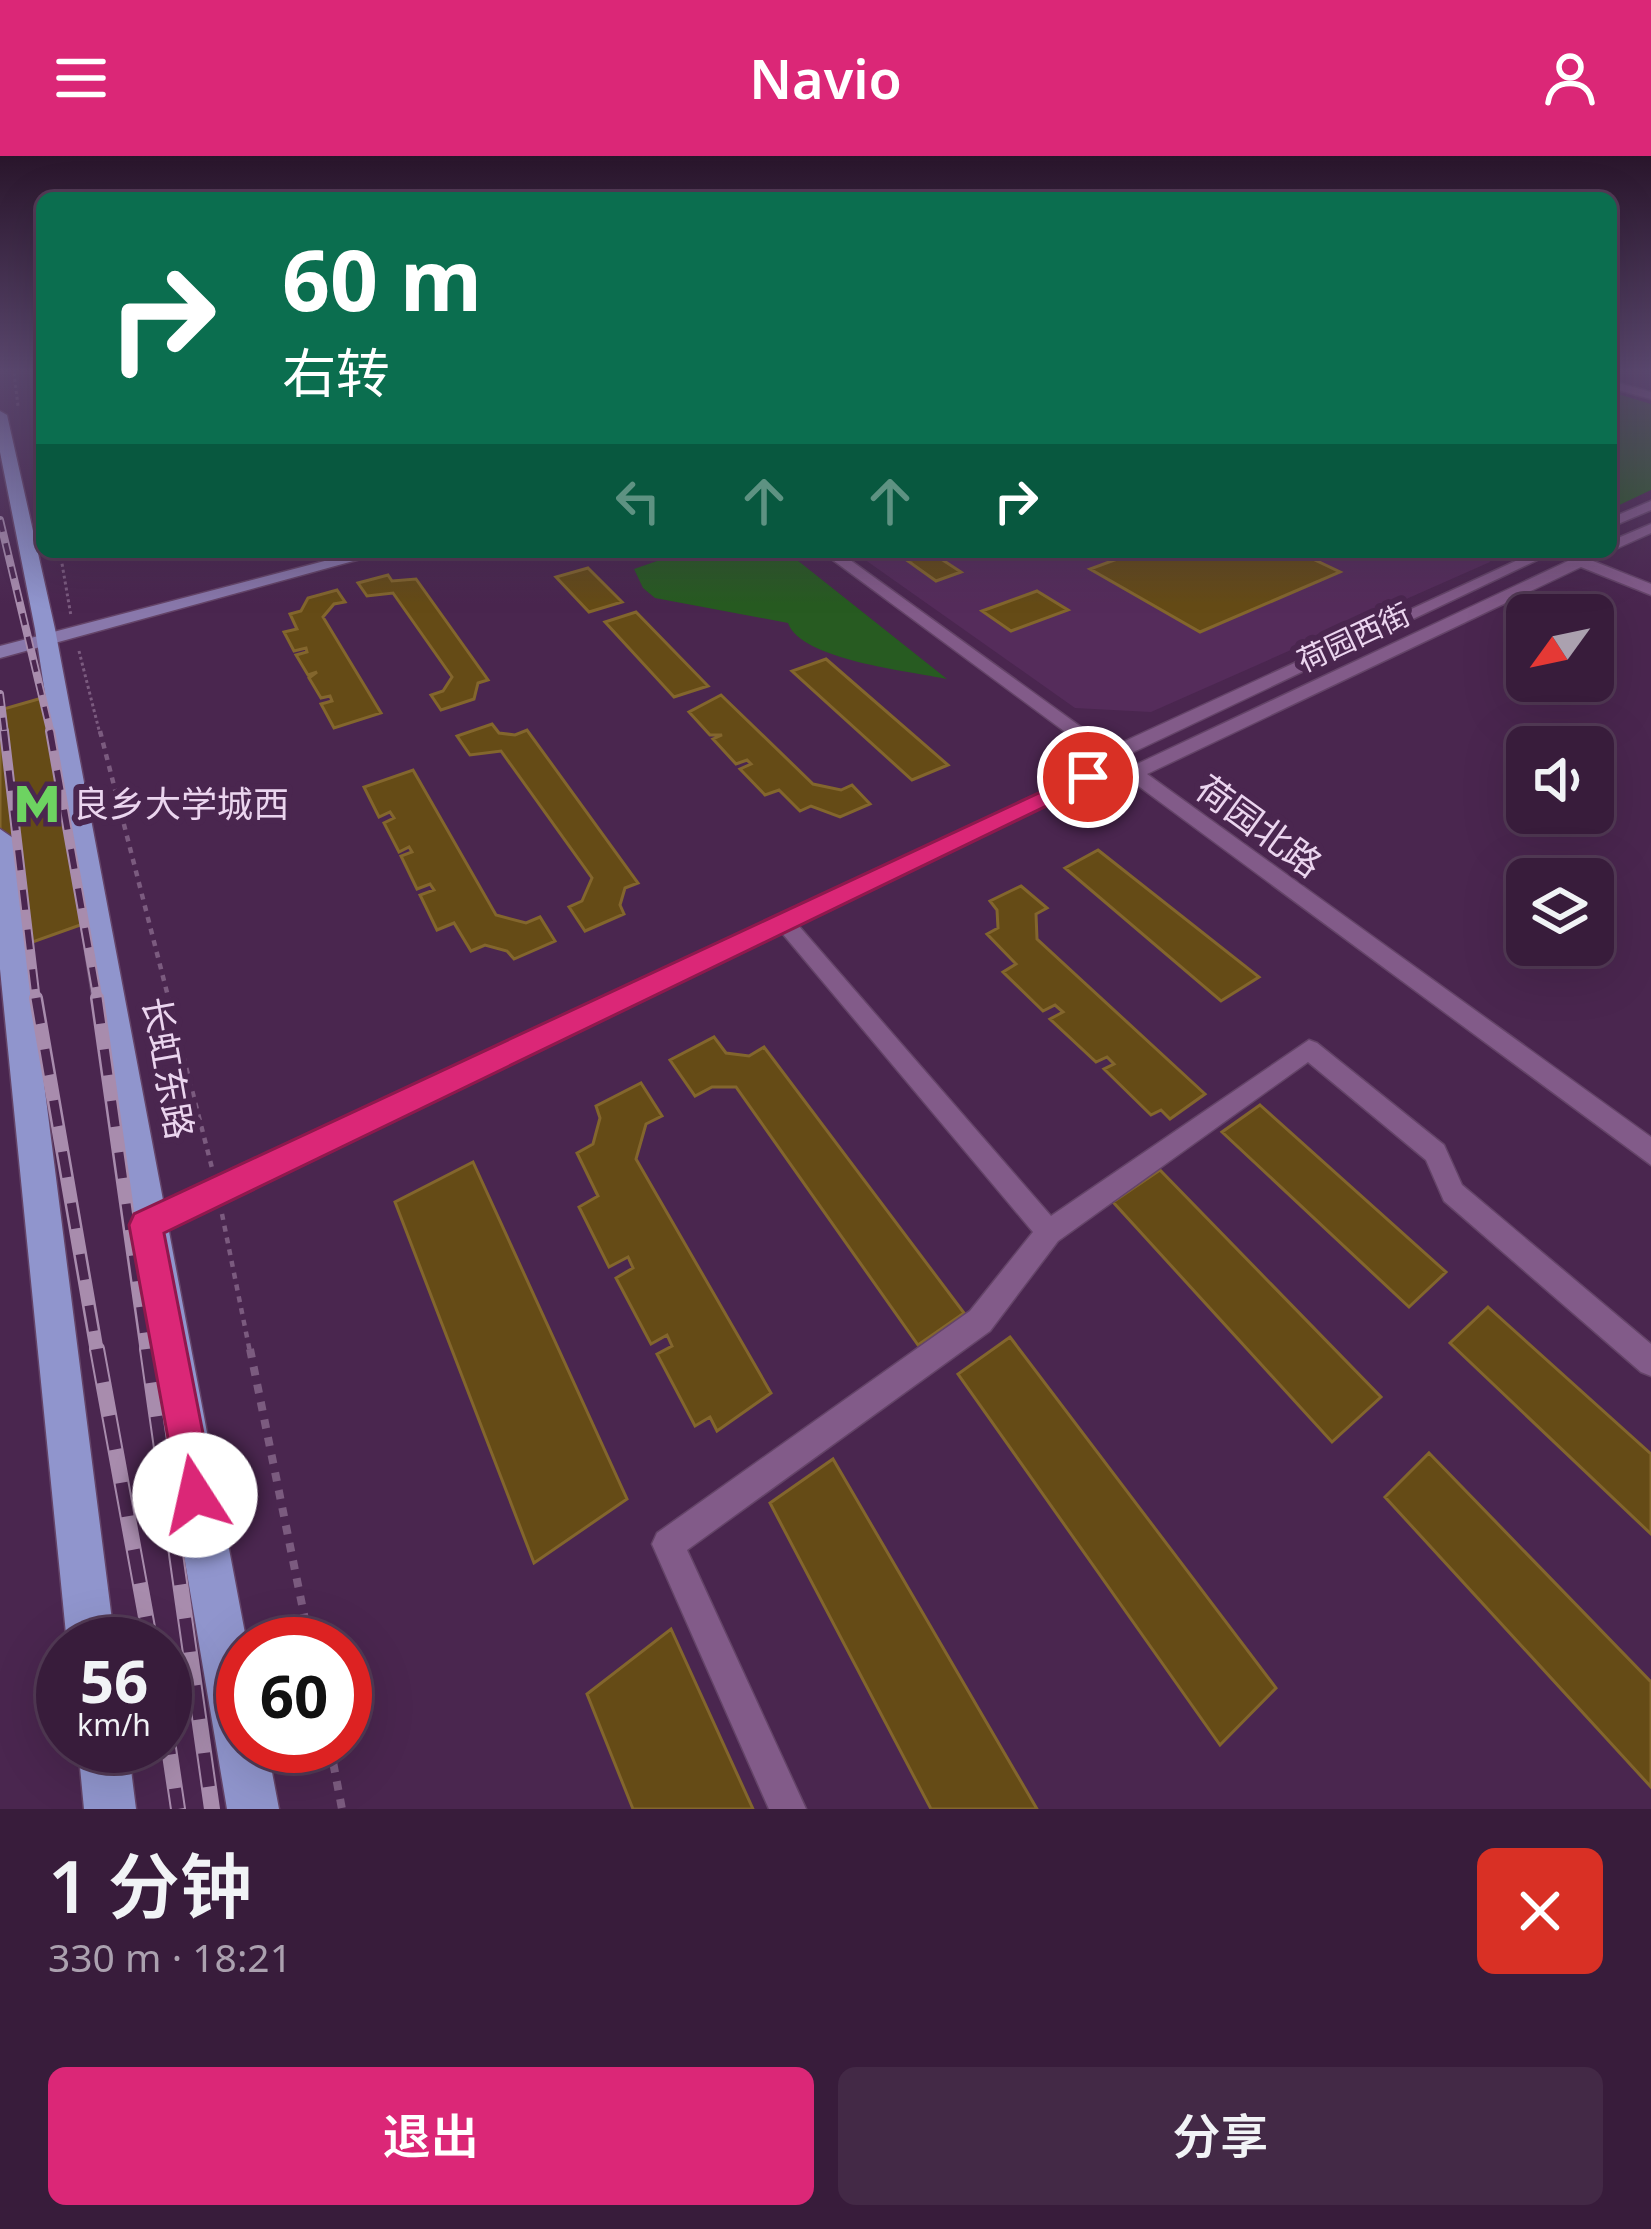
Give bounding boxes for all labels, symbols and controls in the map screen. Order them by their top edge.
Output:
text: Navio [749,41,902,115]
icon: menu [48,45,114,111]
icon: person [1537,45,1603,111]
text: 60 m [282,221,482,336]
icon: right [84,240,240,396]
text: 右转 [282,335,390,409]
icon: left [605,468,671,534]
icon: ahead [731,468,797,534]
icon: ahead [857,468,923,534]
icon: right [983,468,1049,534]
street label: 荷园西街 [1290,593,1416,681]
north arrow [1506,594,1614,702]
map controls [1506,594,1614,966]
pin [1037,726,1139,828]
button: sound [1506,726,1614,834]
icon: arrive [1055,744,1121,810]
street label: 荷园北路 [1187,763,1332,888]
metro station icon: 良乡大学城西 [12,779,62,829]
place label: 良乡大学城西 [73,779,289,828]
button: layers [1506,858,1614,966]
street label: 长虹东路 [132,993,205,1143]
position arrow [132,1432,258,1558]
speed limit sign: 60 [216,1617,372,1773]
text: 56 [80,1639,148,1721]
text: km/h [77,1704,151,1745]
text: 1 分钟 [48,1836,252,1934]
button: close [1477,1848,1603,1974]
text: 330 m · 18:21 [48,1930,292,1983]
button: 退出 [48,2067,814,2205]
button: 分享 [838,2067,1603,2205]

